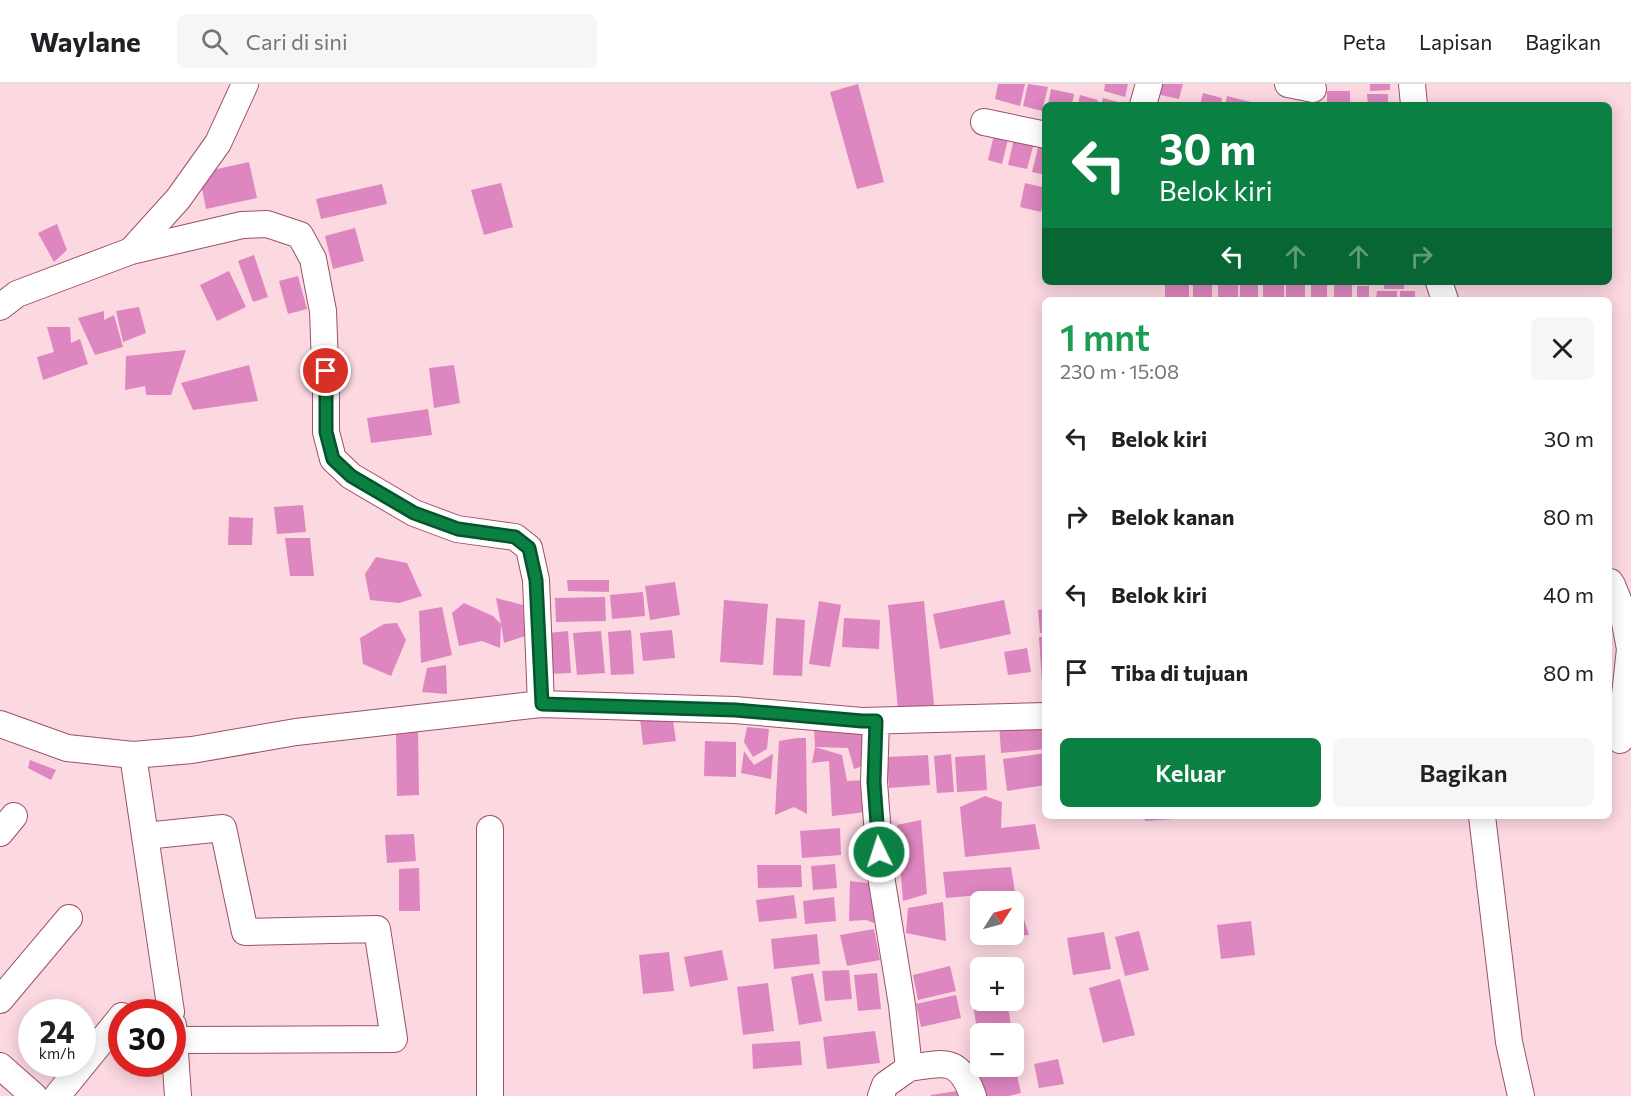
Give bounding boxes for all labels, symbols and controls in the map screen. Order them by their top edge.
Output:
search box [177,14,597,68]
text: Waylane [30,24,141,58]
icon: search [198,25,231,58]
text: Cari di sini [246,28,348,55]
text: Peta [1343,29,1386,54]
text: Lapisan [1419,29,1492,54]
text: Bagikan [1525,29,1601,54]
text: 30 m [1159,122,1256,174]
icon: left [1060,126,1138,204]
text: Belok kiri [1159,174,1273,207]
icon: left [1216,240,1249,273]
icon: ahead [1279,240,1312,273]
icon: ahead [1342,240,1375,273]
icon: right [1405,240,1438,273]
text: 1 mnt [1060,314,1150,358]
button: close [1531,317,1594,380]
pin [300,345,351,396]
icon: arrive [309,354,342,387]
text: 230 m · 15:08 [1060,359,1179,383]
icon: left [1060,422,1093,455]
text: Belok kiri [1111,425,1207,452]
text: 30 m [1544,425,1594,452]
icon: right [1060,500,1093,533]
text: Belok kanan [1111,503,1234,530]
text: 80 m [1543,503,1594,530]
icon: left [1060,578,1093,611]
text: Belok kiri [1111,581,1207,608]
text: 40 m [1543,581,1594,608]
icon: arrive [1060,656,1093,689]
text: Tiba di tujuan [1111,659,1248,686]
text: 80 m [1543,659,1594,686]
button: Keluar [1060,738,1321,807]
button: Bagikan [1333,738,1594,807]
position arrow [847,820,911,884]
north arrow [970,891,1024,945]
map controls [970,891,1024,1077]
button: + [970,957,1024,1011]
speed limit sign: 30 [108,999,186,1077]
text: 24 [39,1012,75,1049]
button: − [970,1023,1024,1077]
text: km/h [39,1044,75,1062]

